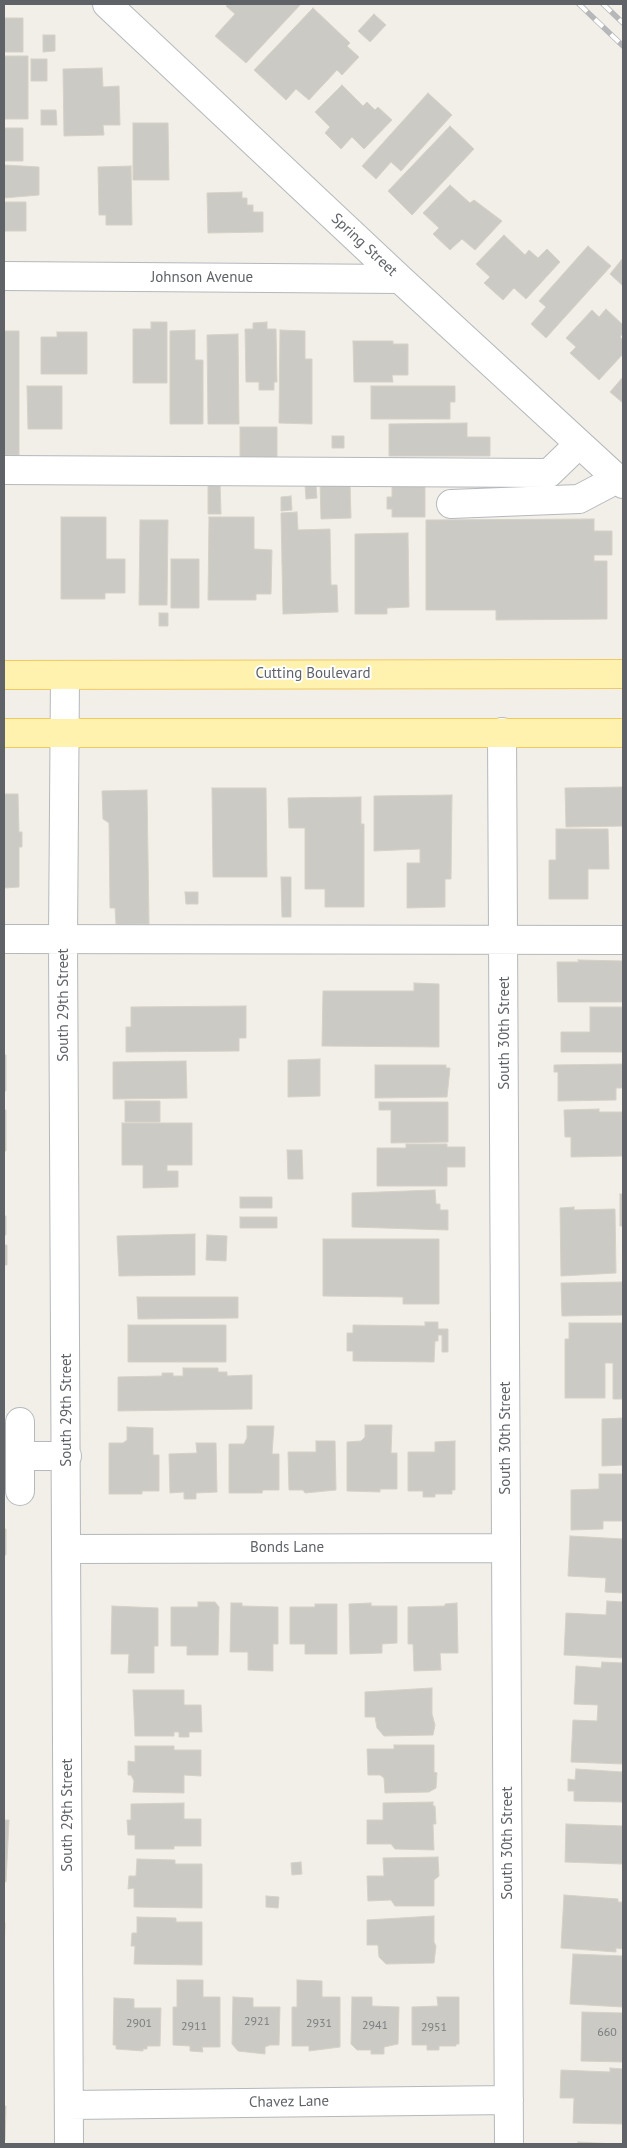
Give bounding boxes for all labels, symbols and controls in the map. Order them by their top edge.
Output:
street label: Spring Street [327,210,401,280]
street label: Johnson Avenue [151,269,253,287]
street label: Cutting Boulevard [255,665,371,683]
street label: South 29th Street [55,948,73,1062]
street label: South 30th Street [496,976,514,1090]
street label: South 29th Street [58,1353,76,1467]
street label: South 30th Street [497,1381,515,1495]
street label: Bonds Lane [250,1539,324,1557]
street label: South 29th Street [59,1758,77,1872]
street label: South 30th Street [499,1786,517,1900]
house number: 2921 [244,2015,270,2029]
house number: 2901 [126,2017,152,2031]
house number: 2931 [306,2017,332,2031]
house number: 2941 [362,2019,388,2033]
house number: 2911 [181,2020,207,2034]
house number: 2951 [421,2021,447,2035]
house number: 660 [597,2026,617,2040]
street label: Chavez Lane [249,2092,329,2112]

